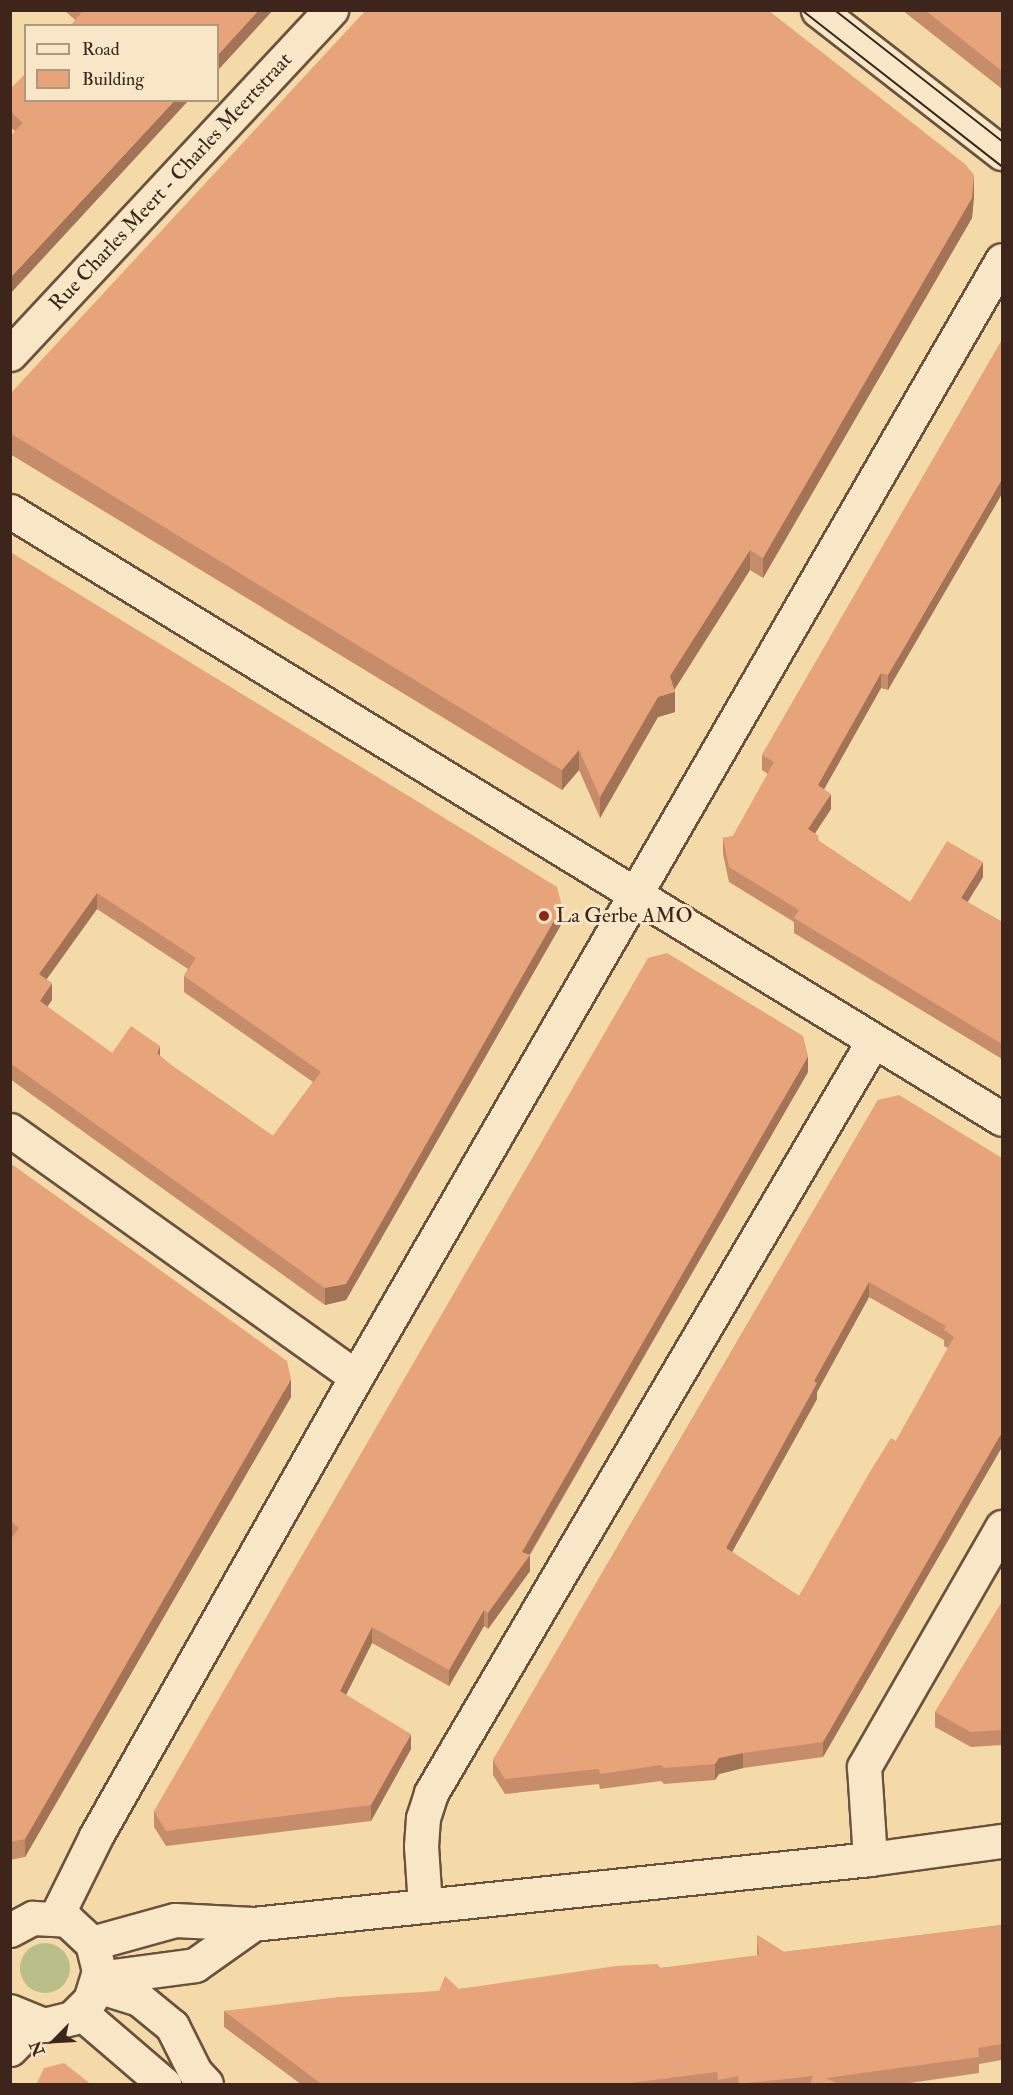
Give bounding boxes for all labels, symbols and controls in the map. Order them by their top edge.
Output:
legend [24,24,219,102]
text: Road [82,38,120,61]
street label: Rue Charles Meert - Charles Meertstraat [45,48,297,316]
text: Building [82,68,144,91]
place label: La Gerbe AMO [556,903,693,929]
marker: La Gerbe AMO [537,909,551,923]
north arrow [24,2011,84,2071]
text: N [26,2038,50,2059]

